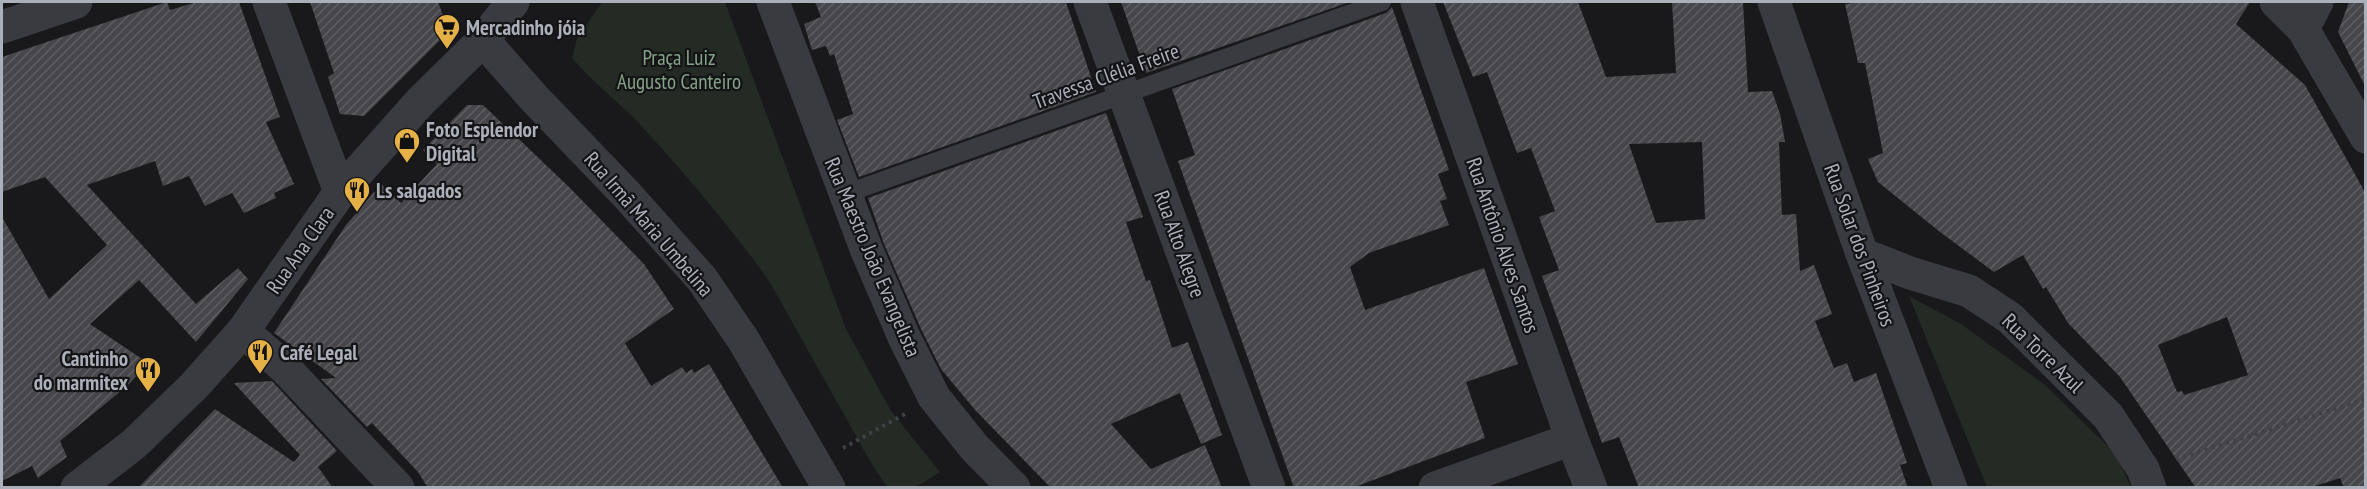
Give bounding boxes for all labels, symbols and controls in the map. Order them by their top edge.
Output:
supermarket icon: Mercadinho jóia [432,12,462,50]
place label: Mercadinho jóia [466,14,585,41]
street label: Travessa Clélia Freire [1029,37,1183,115]
park label: Praça Luiz Augusto Canteiro [617,44,741,95]
place label: Foto Esplendor Digital [426,116,539,167]
shop icon: Foto Esplendor Digital [392,126,422,164]
street label: Rua Irmã Maria Umbelina [579,146,719,302]
street label: Rua Maestro João Evangelista [819,153,927,361]
street label: Rua Antônio Alves Santos [1460,154,1546,336]
street label: Rua Solar dos Pinheiros [1818,160,1902,330]
restaurant icon: Ls salgados [342,175,372,213]
place label: Ls salgados [376,177,462,204]
street label: Rua Alto Alegre [1148,187,1212,301]
street label: Rua Ana Clara [260,201,340,299]
street label: Rua Torre Azul [1997,308,2090,399]
restaurant icon: Café Legal [245,337,275,375]
place label: Café Legal [280,339,358,366]
place label: Cantinho do marmitex [34,345,129,396]
restaurant icon: Cantinho do marmitex [133,355,163,393]

